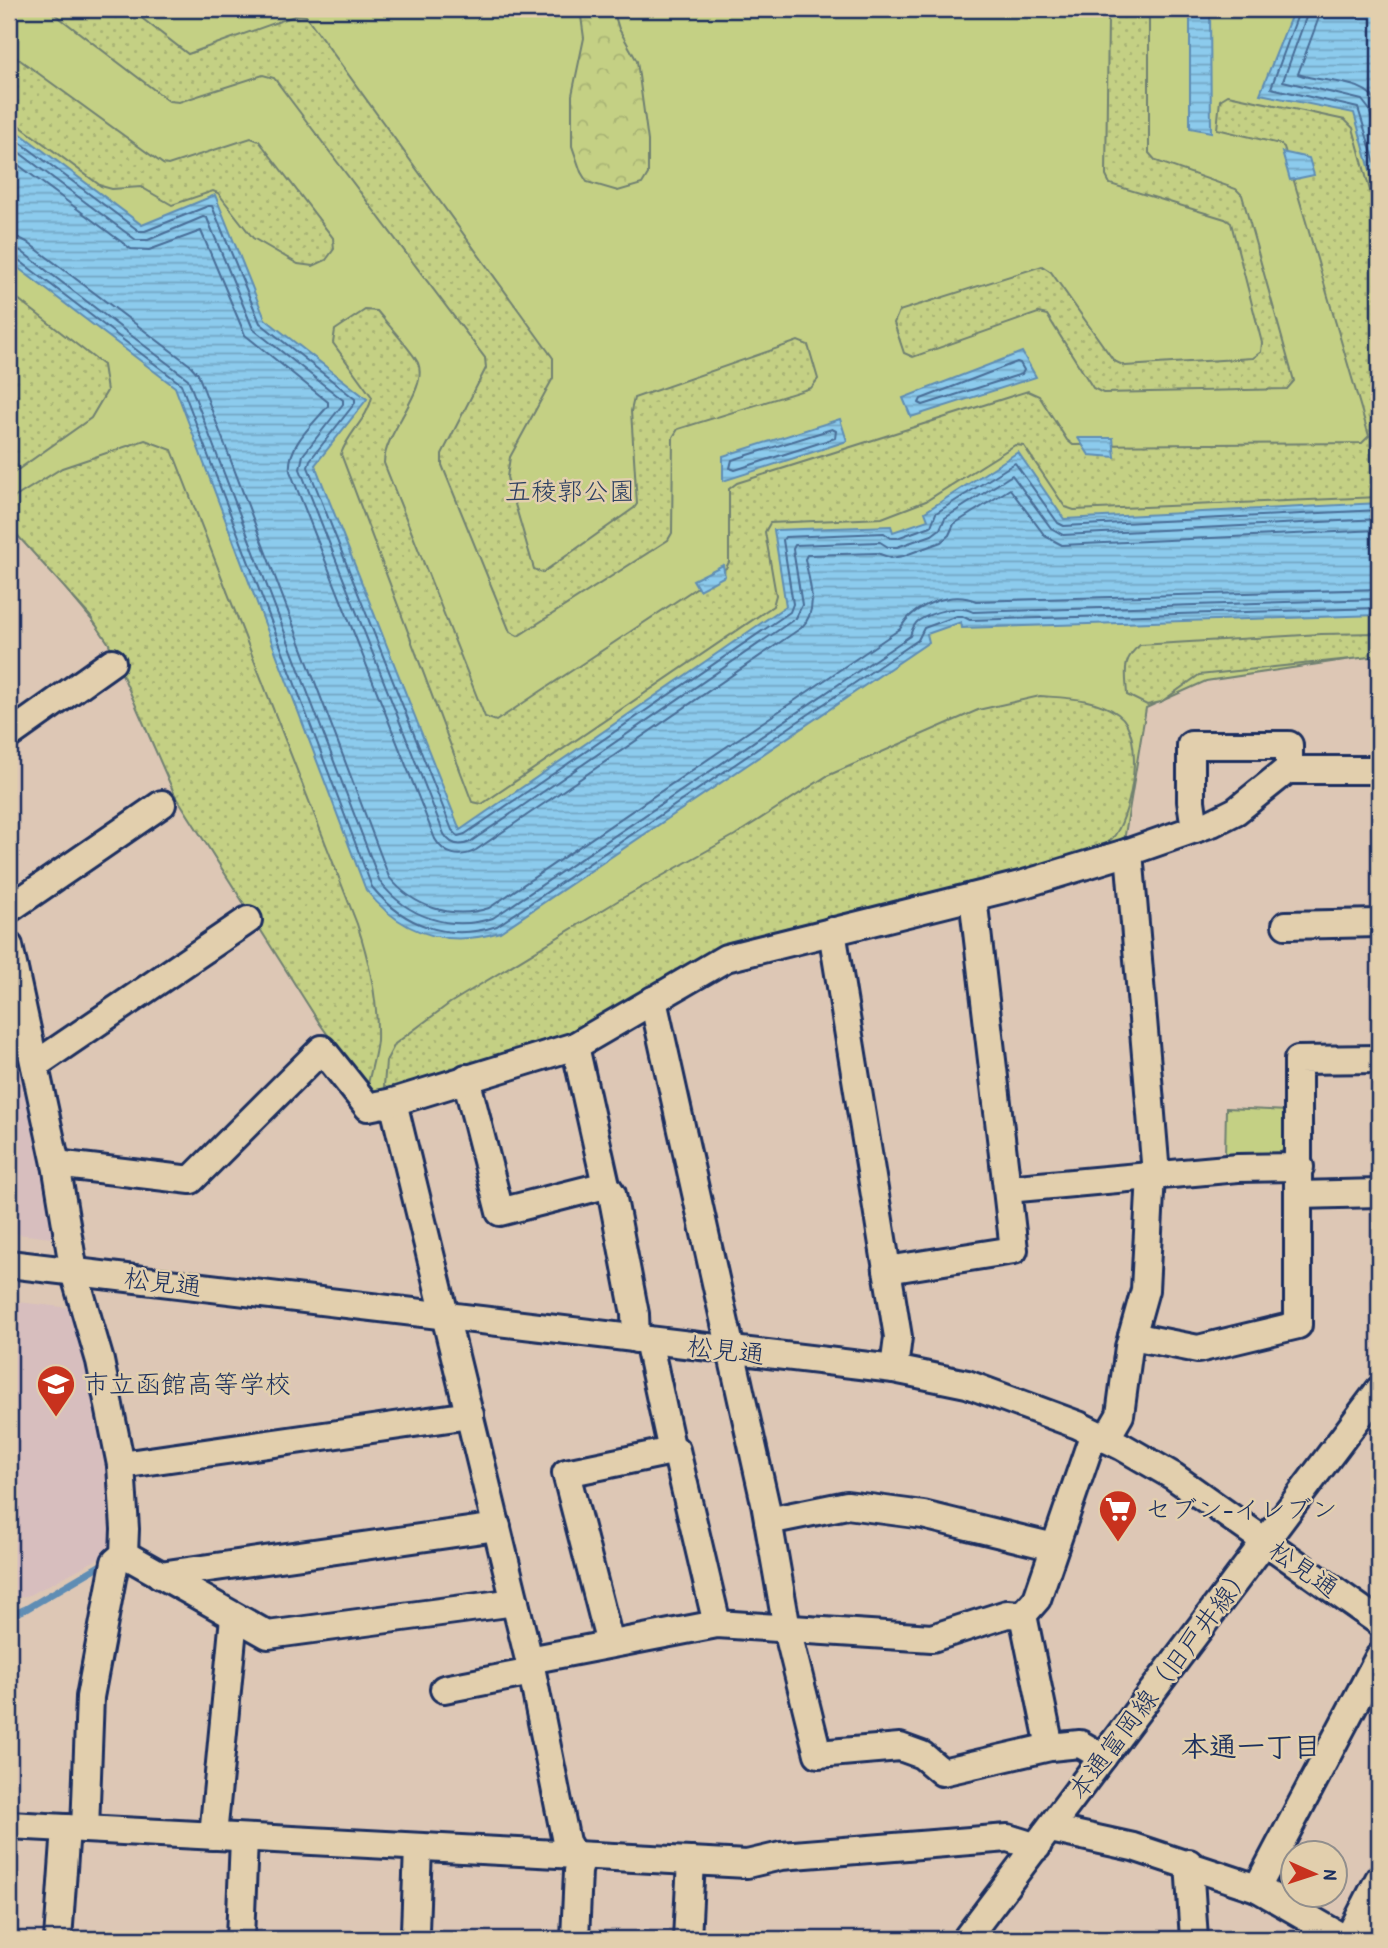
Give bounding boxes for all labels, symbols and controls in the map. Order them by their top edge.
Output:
park label: 五稜郭公園 [505,473,635,508]
street label: 松見通 [122,1259,204,1304]
street label: 松見通 [685,1327,767,1372]
school or university icon: 市立函館高等学校 [35,1363,77,1418]
place label: 市立函館高等学校 [83,1366,291,1401]
supermarket icon: セブン-イレブン [1097,1488,1139,1543]
place label: セブン-イレブン [1145,1491,1338,1526]
street label: 松見通 [1262,1532,1346,1605]
street label: 本通富岡線（旧戸井線） [1060,1557,1260,1806]
district label: 本通一丁目 [1181,1727,1321,1765]
north arrow [1280,1840,1350,1910]
text: N [1318,1869,1344,1881]

